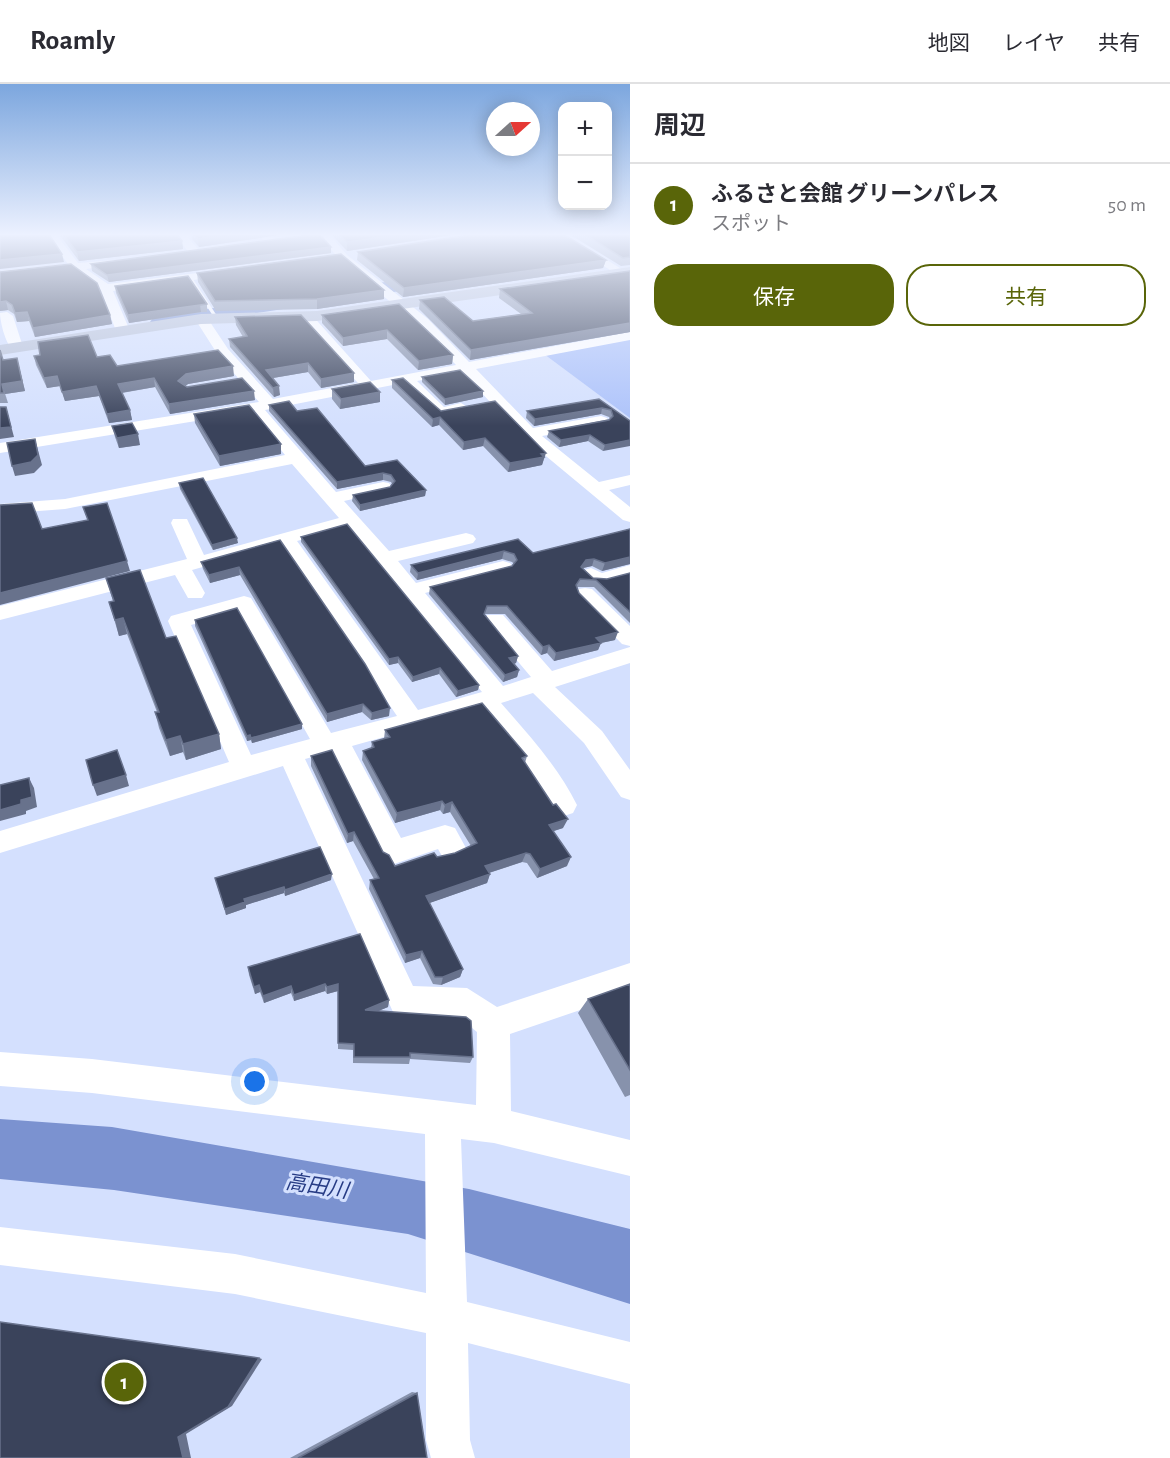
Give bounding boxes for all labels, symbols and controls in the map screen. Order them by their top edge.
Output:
text: Roamly [30,27,115,55]
text: 地図 [928,33,970,54]
text: レイヤ [1003,33,1065,54]
text: 共有 [1098,33,1140,54]
north arrow [486,102,540,156]
map controls [558,102,612,210]
button: + [558,102,612,156]
text: 周辺 [654,113,706,139]
button: − [558,156,612,210]
text: ふるさと会館 グリーンパレス [711,183,999,205]
text: 1 [670,195,677,215]
text: 50 m [1108,195,1146,215]
text: スポット [711,214,791,234]
button: 保存 [654,264,894,326]
button: 共有 [906,264,1146,326]
your location [240,1067,269,1096]
water label: 高田川 [284,1170,352,1202]
pin: 1 [104,1360,144,1404]

